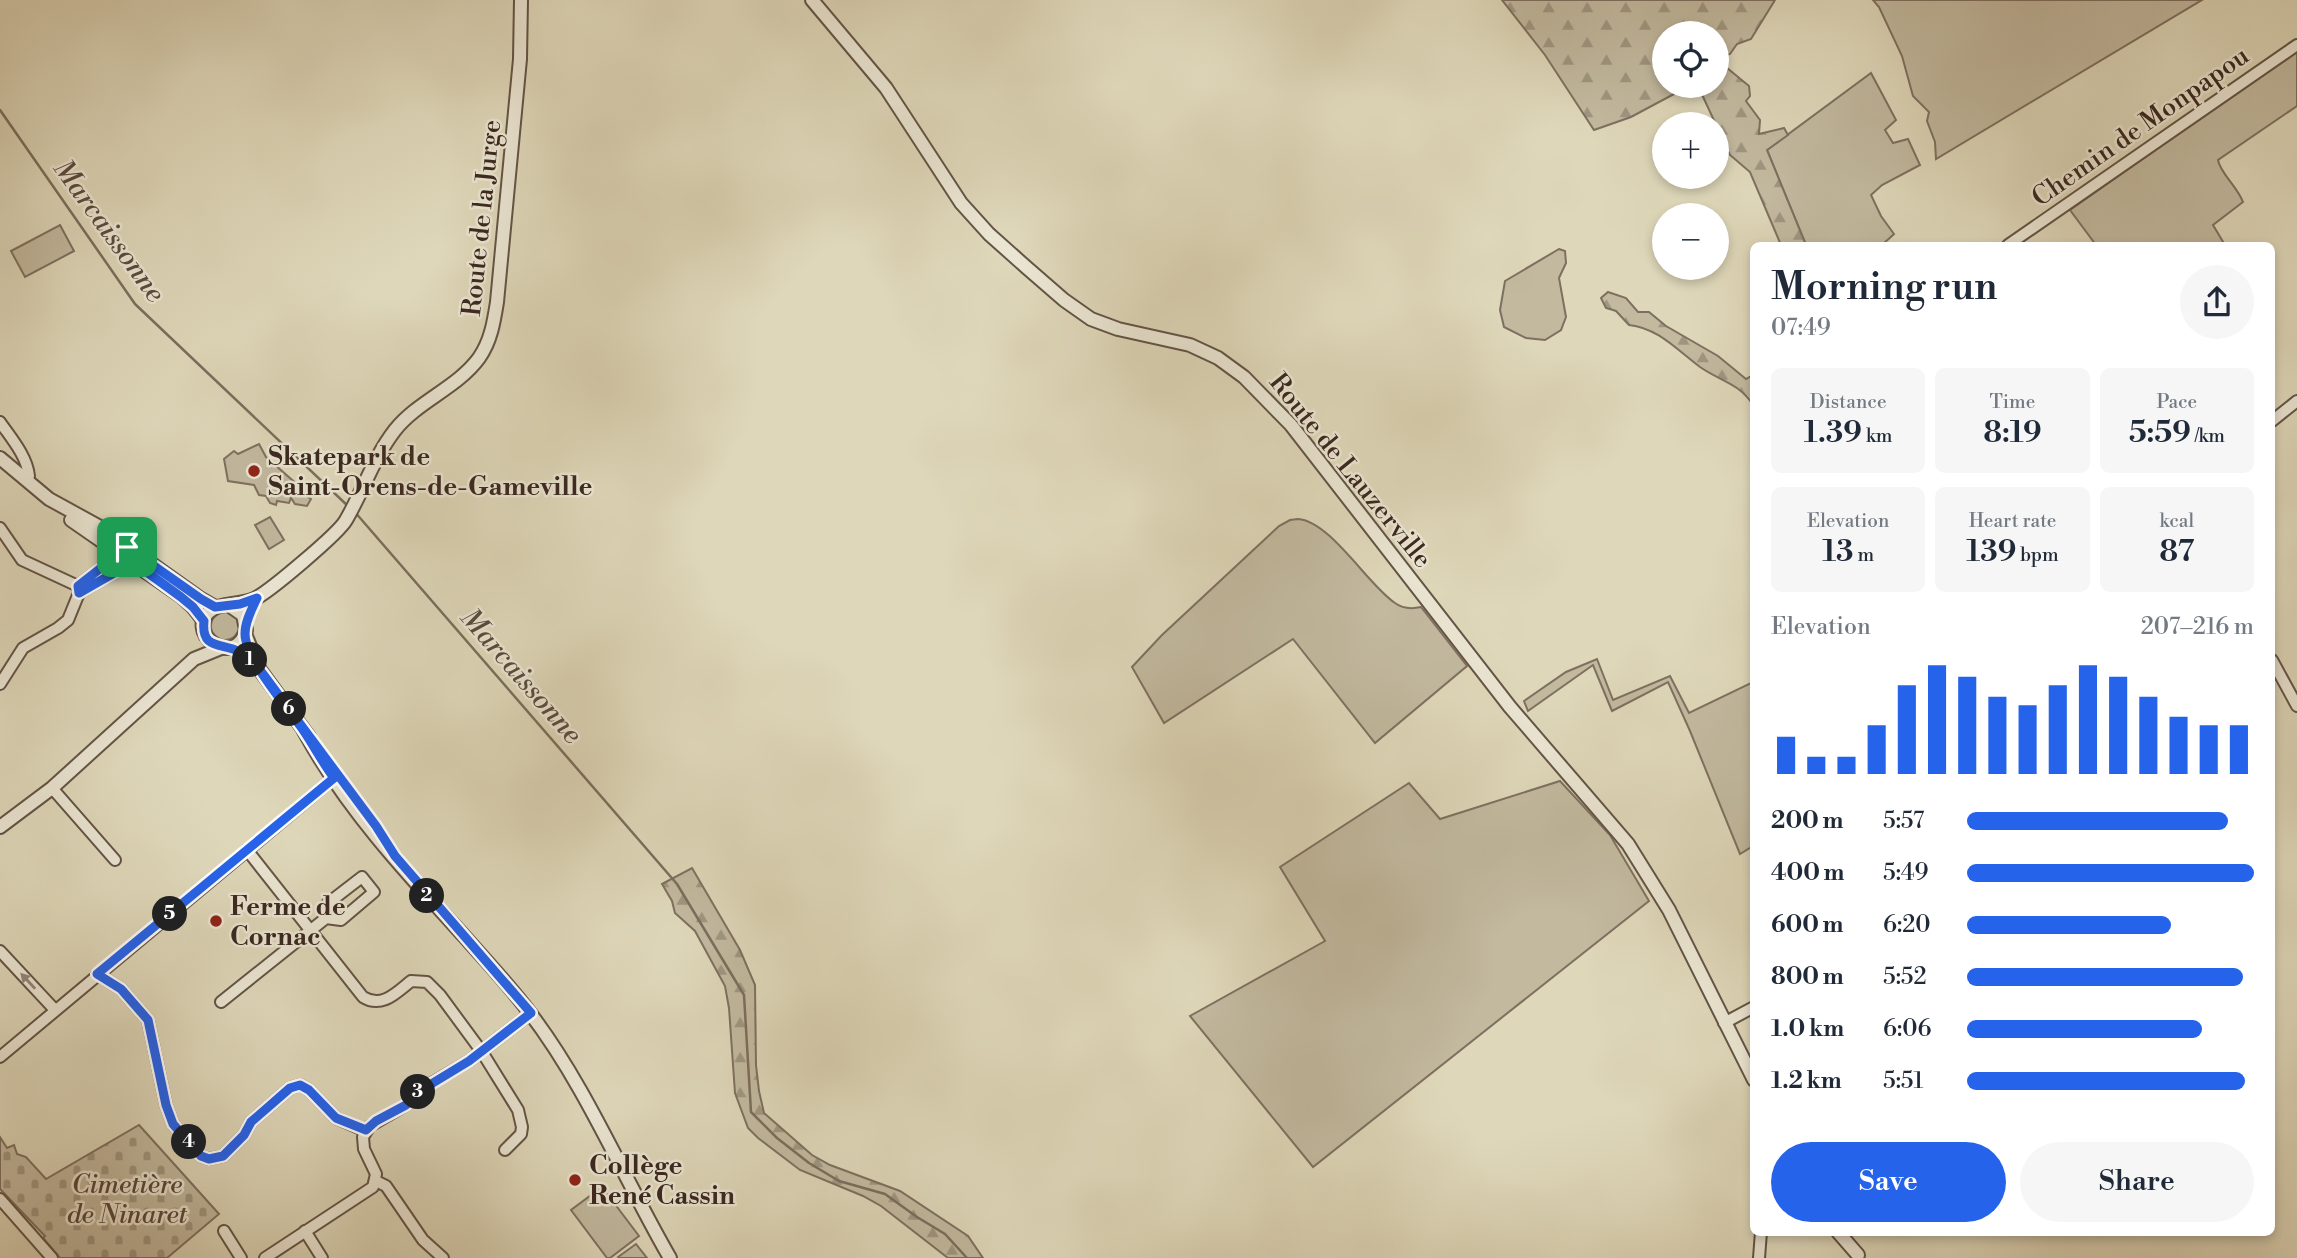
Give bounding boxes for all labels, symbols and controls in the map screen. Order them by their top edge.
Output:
map controls [1652,21,1729,280]
button: locate [1652,21,1729,98]
street label: Chemin de Monpapou [2026,40,2255,214]
button: + [1652,112,1729,189]
street label: Route de la Jurge [456,118,508,318]
water label: Marcaissonne [45,152,173,309]
button: − [1652,203,1729,280]
text: Morning run [1771,264,1997,311]
button: share [2180,265,2254,339]
text: 07:49 [1771,314,1831,342]
street label: Route de Lauzerville [1262,367,1439,574]
text: Distance [1810,390,1887,414]
text: Time [1990,390,2035,414]
text: Pace [2156,390,2197,414]
text: 1.39 [1804,414,1862,452]
text: 8:19 [1983,414,2042,452]
text: 5:59 [2129,414,2191,452]
text: km [1862,424,1893,448]
text: /km [2191,424,2225,448]
place label: Skatepark de Saint-Orens-de-Gameville [268,441,592,503]
marker: Skatepark de Saint-Orens-de-Gameville [246,463,262,479]
text: Elevation [1807,509,1889,533]
text: Heart rate [1969,509,2056,533]
text: kcal [2160,509,2194,533]
pin [97,517,157,577]
icon: arrive [108,528,146,566]
text: 13 [1822,533,1854,571]
text: 139 [1966,533,2016,571]
text: 87 [2159,533,2194,571]
text: m [1854,543,1874,567]
text: bpm [2016,543,2059,567]
water label: Marcaissonne [452,601,589,751]
text: Elevation [1771,613,1871,641]
text: 207–216 m [2141,613,2254,641]
pin: 1 [232,642,268,678]
text: 1 [245,647,254,671]
pin: 6 [272,692,306,726]
text: 6 [283,696,294,720]
text: 200 m [1771,807,1843,835]
text: 5:57 [1883,807,1924,835]
text: 400 m [1771,859,1844,887]
text: 5:49 [1883,859,1929,887]
pin: 2 [410,878,444,914]
text: 2 [421,883,432,907]
place label: Ferme de Cornac [230,891,346,953]
pin: 5 [152,897,188,932]
text: 5 [164,901,175,925]
text: 600 m [1771,911,1844,939]
text: 6:20 [1883,911,1931,939]
marker: Ferme de Cornac [208,913,224,929]
text: 800 m [1771,963,1844,991]
text: 5:52 [1883,963,1927,991]
one-way arrow [20,973,36,990]
text: 1.0 km [1771,1015,1844,1043]
text: 6:06 [1883,1015,1931,1043]
text: 1.2 km [1771,1067,1842,1095]
text: 5:51 [1883,1067,1923,1095]
pin: 3 [400,1074,436,1110]
text: 3 [412,1079,423,1103]
pin: 4 [172,1124,206,1160]
text: 4 [182,1129,195,1153]
button: Save [1771,1142,2006,1222]
button: Share [2020,1142,2254,1222]
place label: Collège René Cassin [589,1150,735,1212]
park label: Cimetière de Ninaret [67,1169,188,1231]
marker: Collège René Cassin [567,1172,583,1188]

